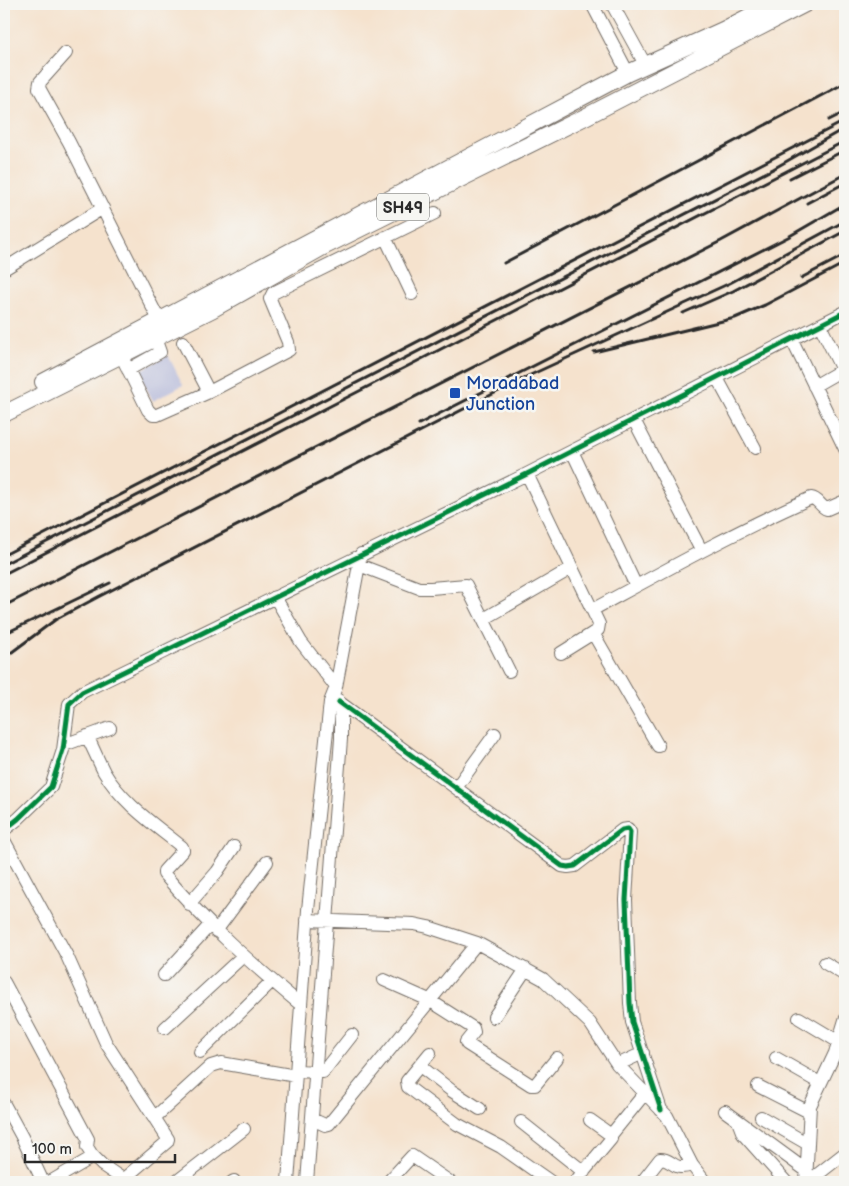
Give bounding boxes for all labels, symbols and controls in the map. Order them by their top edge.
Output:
road number: SH49 [377,193,429,220]
place label: Moradabad Junction [466,373,559,415]
marker: Moradabad Junction [448,386,462,400]
scale bar [25,1131,175,1163]
text: 100 m [32,1140,72,1159]

